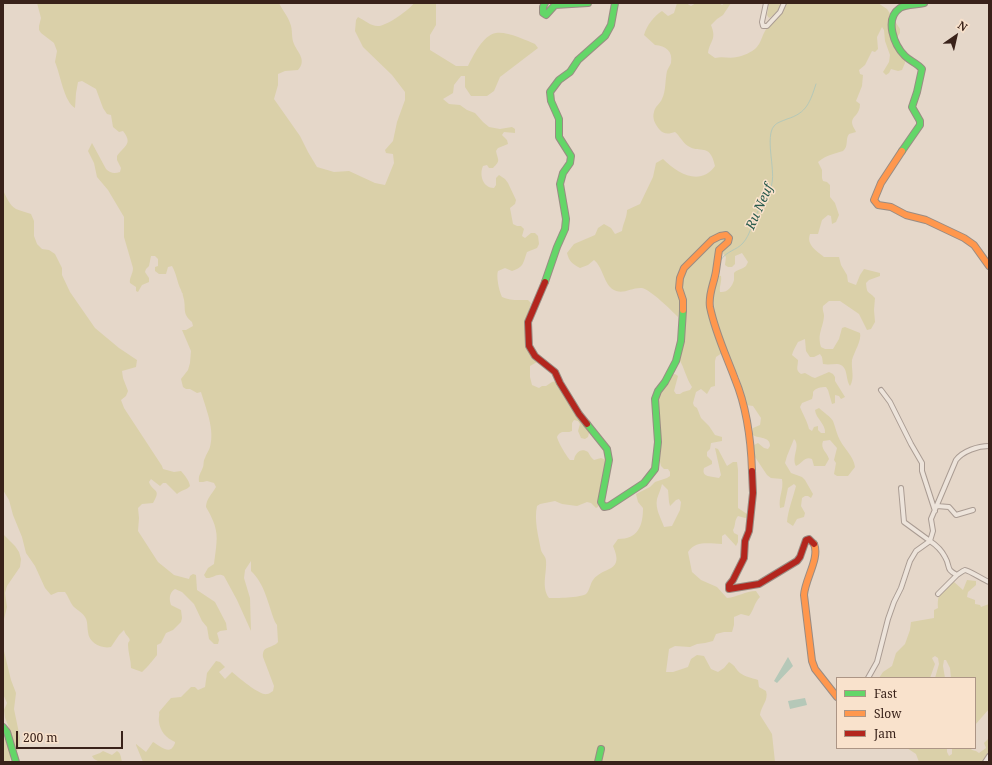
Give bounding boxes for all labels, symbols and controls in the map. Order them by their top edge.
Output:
north arrow [936,16,976,56]
text: N [955,17,971,34]
water label: Ru Neuf [743,182,777,232]
legend [836,677,976,749]
text: Fast [874,685,897,702]
text: Slow [874,705,902,722]
scale bar [18,723,125,749]
text: Jam [874,725,896,742]
text: 200 m [23,729,58,746]

